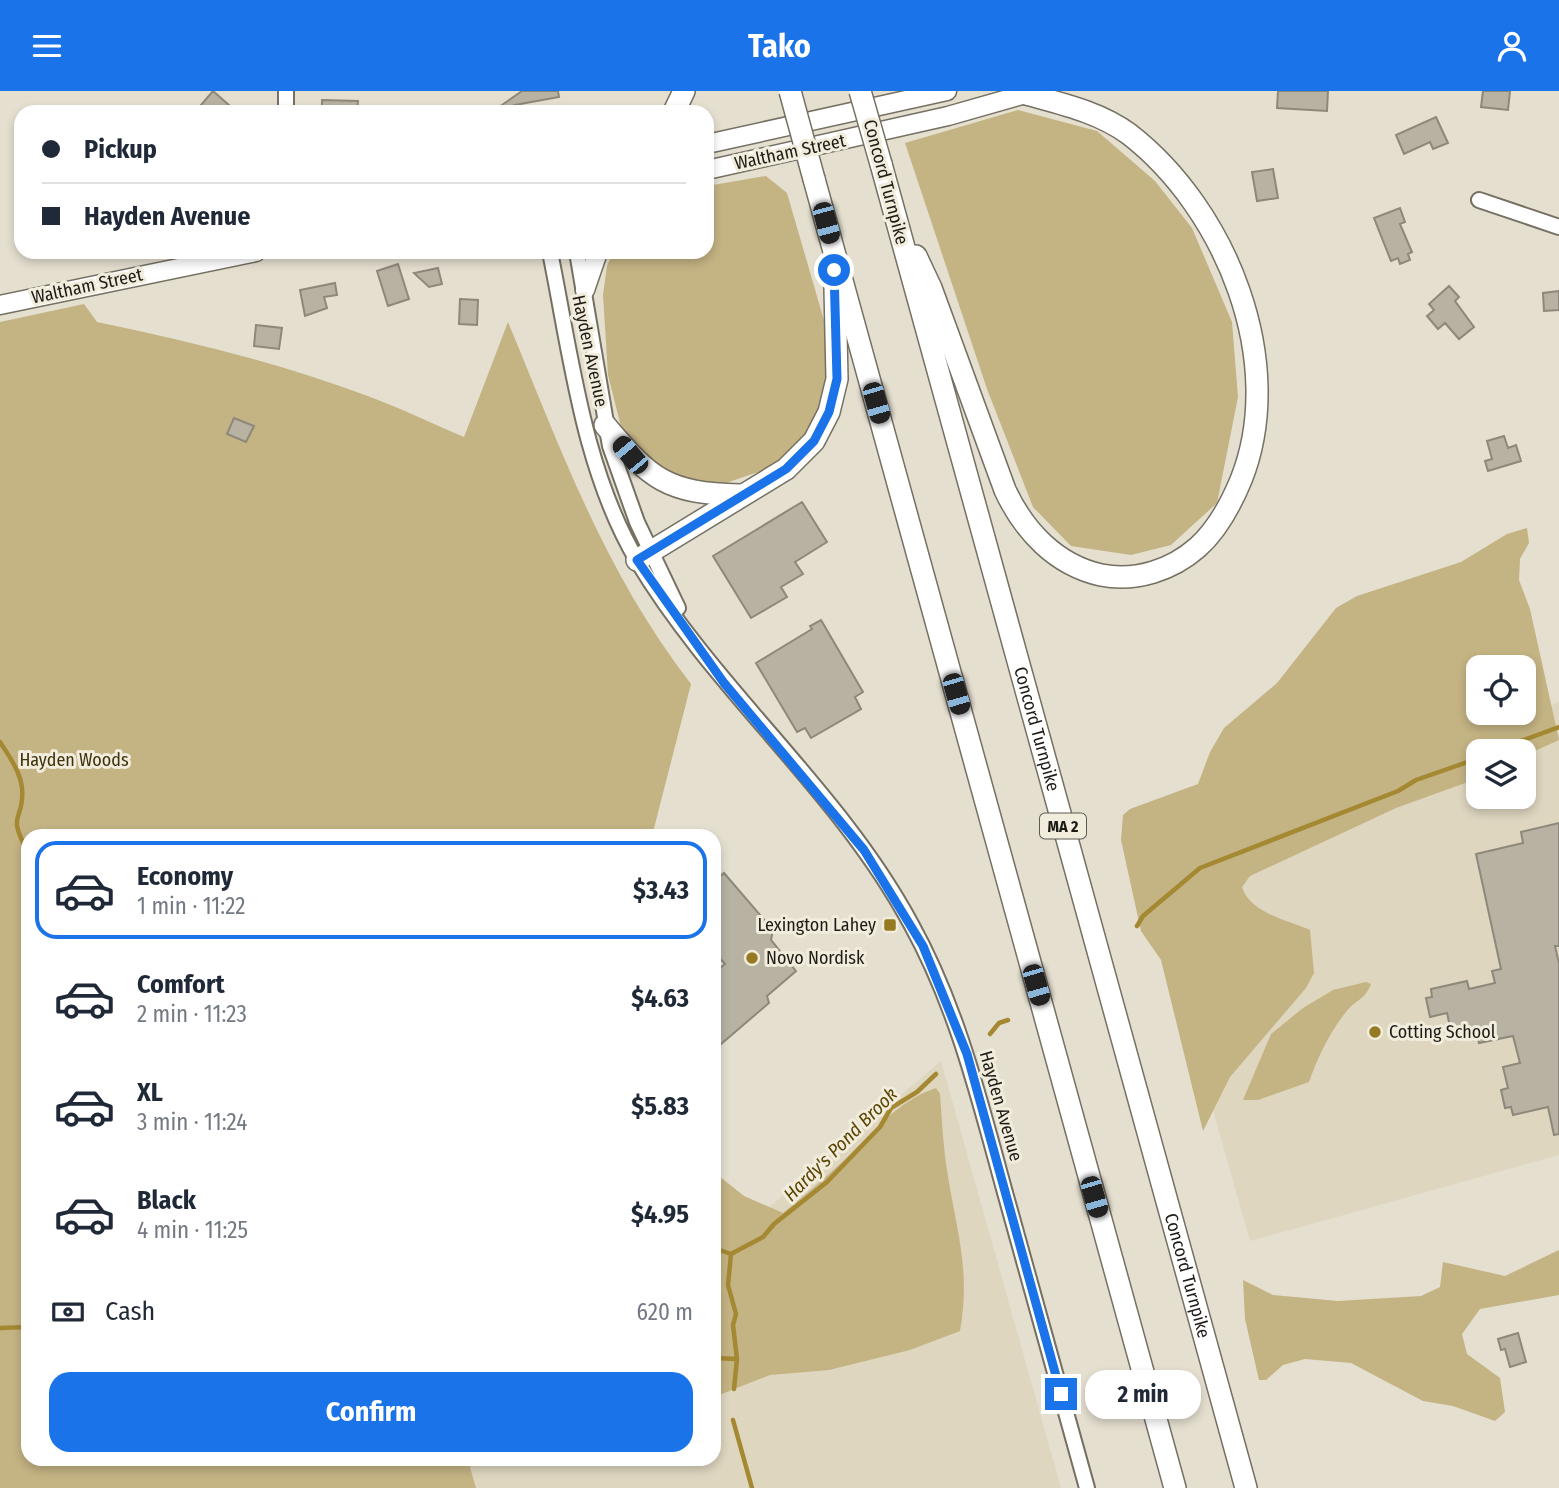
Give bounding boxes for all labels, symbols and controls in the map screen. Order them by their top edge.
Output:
icon: menu [28,27,66,65]
text: Tako [748,27,811,65]
icon: person [1493,27,1531,65]
street label: Concord Turnpike [859,117,913,247]
street label: Waltham Street [733,129,848,174]
text: Pickup [84,134,157,165]
car [811,200,842,246]
text: Hayden Avenue [84,201,250,232]
route start [818,254,850,286]
street label: Waltham Street [30,263,145,308]
street label: Hayden Avenue [567,293,613,409]
car [861,380,892,426]
car [609,432,652,478]
map controls [1466,655,1536,809]
button: locate [1466,655,1536,725]
street label: Concord Turnpike [1009,664,1064,794]
car [941,671,972,717]
button: layers [1466,739,1536,809]
park label: Hayden Woods [19,749,129,771]
road number: MA 2 [1040,813,1086,839]
icon: car [53,859,116,922]
text: Economy [137,861,233,892]
text: $3.43 [633,875,689,906]
text: 1 min · 11:22 [137,892,245,920]
place label: Lexington Lahey [758,914,876,936]
marker: Lexington Lahey [882,917,898,933]
place label: Novo Nordisk [766,947,865,969]
marker: Novo Nordisk [744,950,760,966]
car [1021,962,1052,1008]
icon: car [53,967,116,1030]
text: Comfort [137,969,225,1000]
text: $4.63 [631,983,689,1014]
text: 2 min · 11:23 [137,1000,247,1028]
place label: Cotting School [1389,1021,1496,1043]
marker: Cotting School [1367,1024,1383,1040]
street label: Hayden Avenue [975,1048,1027,1164]
icon: car [53,1075,116,1138]
text: XL [137,1077,163,1108]
water label: Hardy's Pond Brook [779,1083,902,1206]
text: $5.83 [631,1091,689,1122]
text: 3 min · 11:24 [137,1108,247,1136]
car [1079,1174,1110,1220]
icon: car [53,1183,116,1246]
text: Black [137,1185,196,1216]
text: $4.95 [631,1199,689,1230]
street label: Concord Turnpike [1160,1211,1215,1340]
text: 4 min · 11:25 [137,1216,248,1244]
icon: cash [49,1293,87,1331]
text: Cash [105,1296,155,1327]
text: 620 m [637,1298,693,1326]
callout: 2 min [1086,1369,1201,1419]
button: Confirm [49,1372,693,1452]
route end [1045,1378,1077,1410]
text: 2 min [1118,1380,1169,1408]

